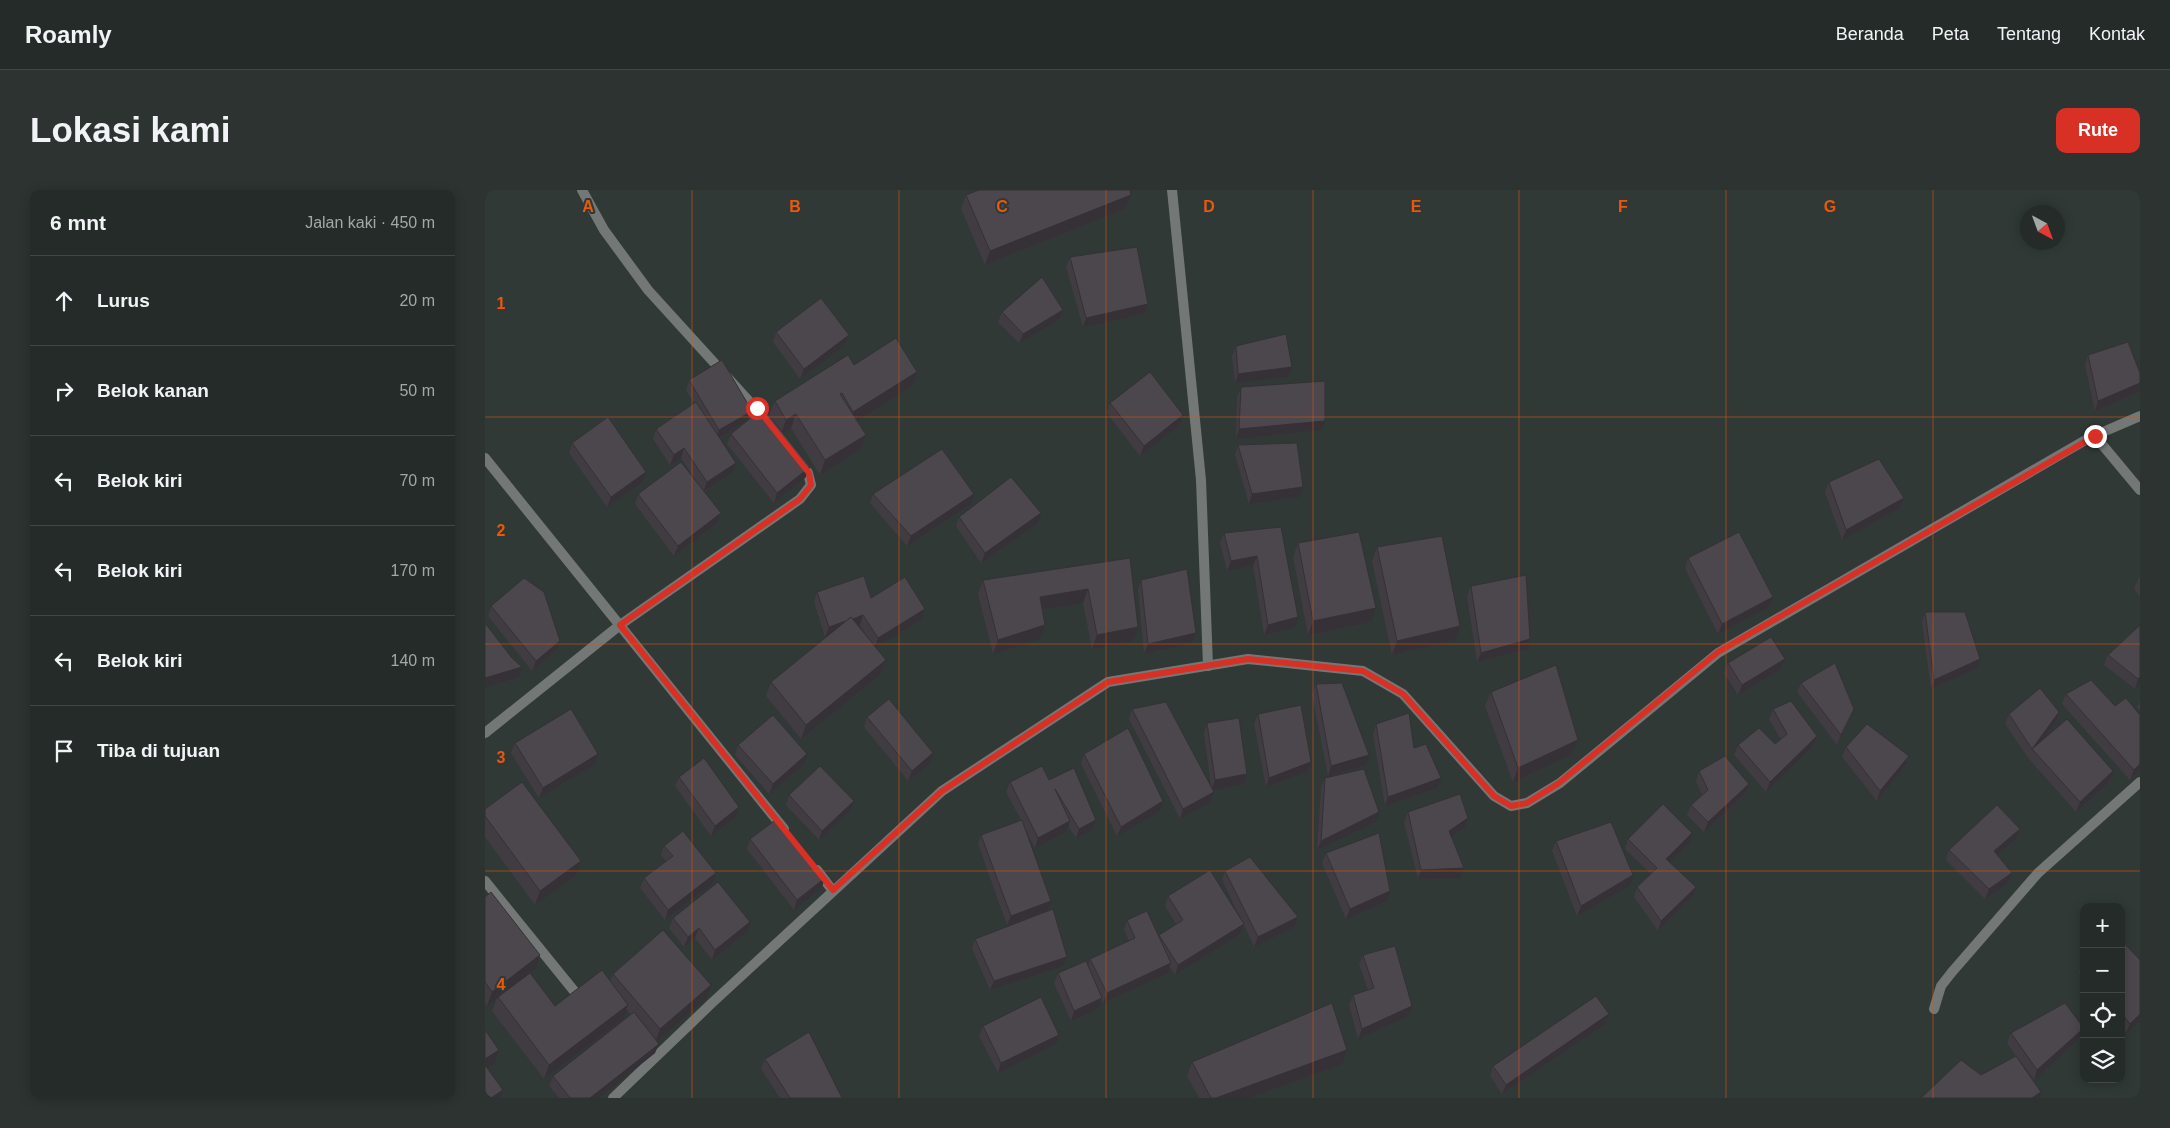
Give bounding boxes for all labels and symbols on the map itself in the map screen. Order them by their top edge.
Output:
text: A [582,198,594,215]
text: B [789,198,801,215]
text: C [996,198,1008,215]
text: D [1203,198,1215,215]
text: E [1411,198,1422,215]
text: F [1618,198,1628,215]
text: G [1824,198,1836,215]
north arrow [2020,205,2065,250]
text: 1 [497,295,506,312]
route start [746,397,769,420]
route end [2084,425,2107,448]
text: 2 [497,522,506,539]
text: 3 [497,749,506,766]
text: 4 [497,976,506,993]

